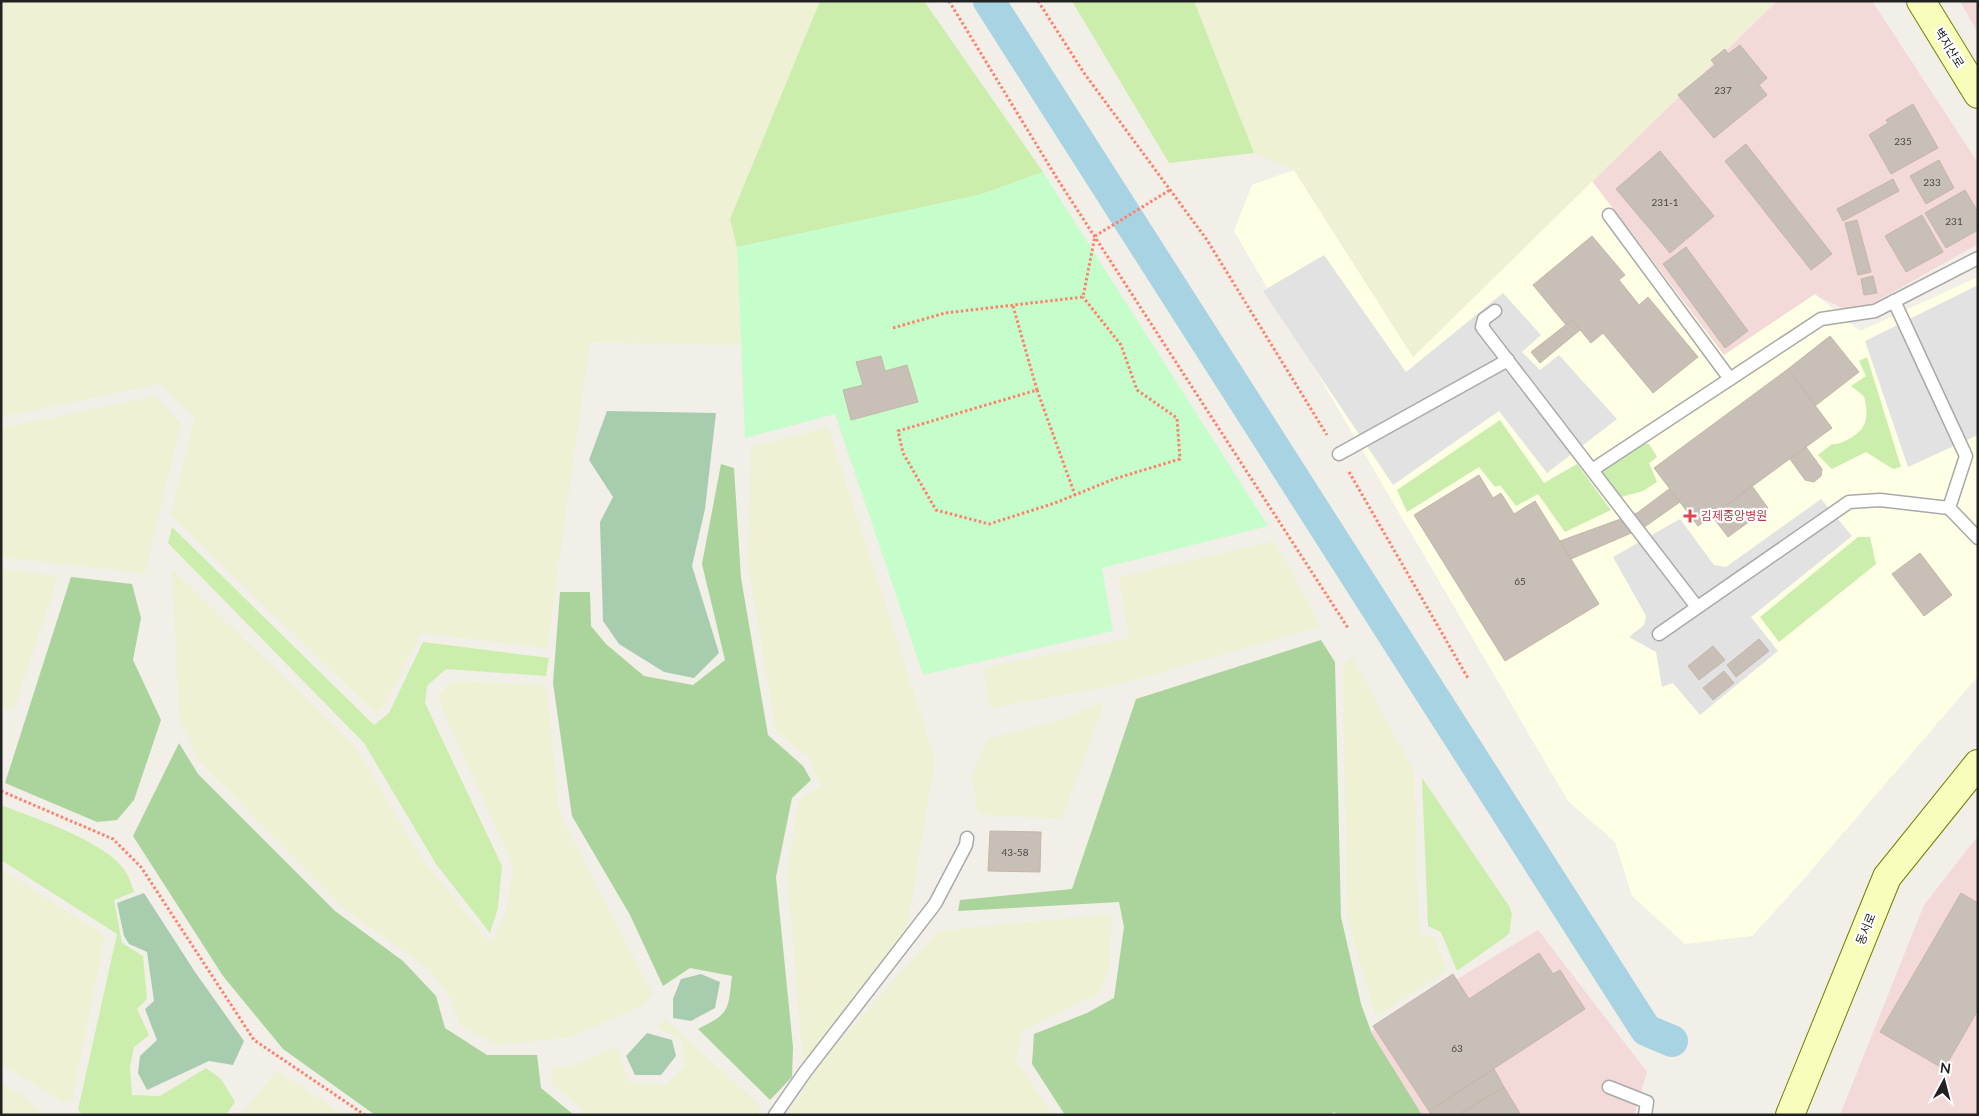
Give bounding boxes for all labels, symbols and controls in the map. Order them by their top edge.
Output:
street label: 벽지산로 [1931,25,1967,70]
house number: 237 [1714,84,1732,96]
house number: 235 [1894,135,1912,147]
house number: 233 [1923,176,1941,188]
house number: 231-1 [1652,196,1679,208]
house number: 231 [1945,215,1963,227]
place label: 김제중앙병원 [1701,508,1767,523]
marker: 김제중앙병원 [1683,509,1697,523]
house number: 65 [1514,575,1526,587]
house number: 43-58 [1002,846,1029,858]
street label: 동서로 [1852,911,1879,947]
house number: 63 [1451,1042,1463,1054]
north arrow [1919,1056,1969,1106]
text: N [1939,1059,1952,1077]

